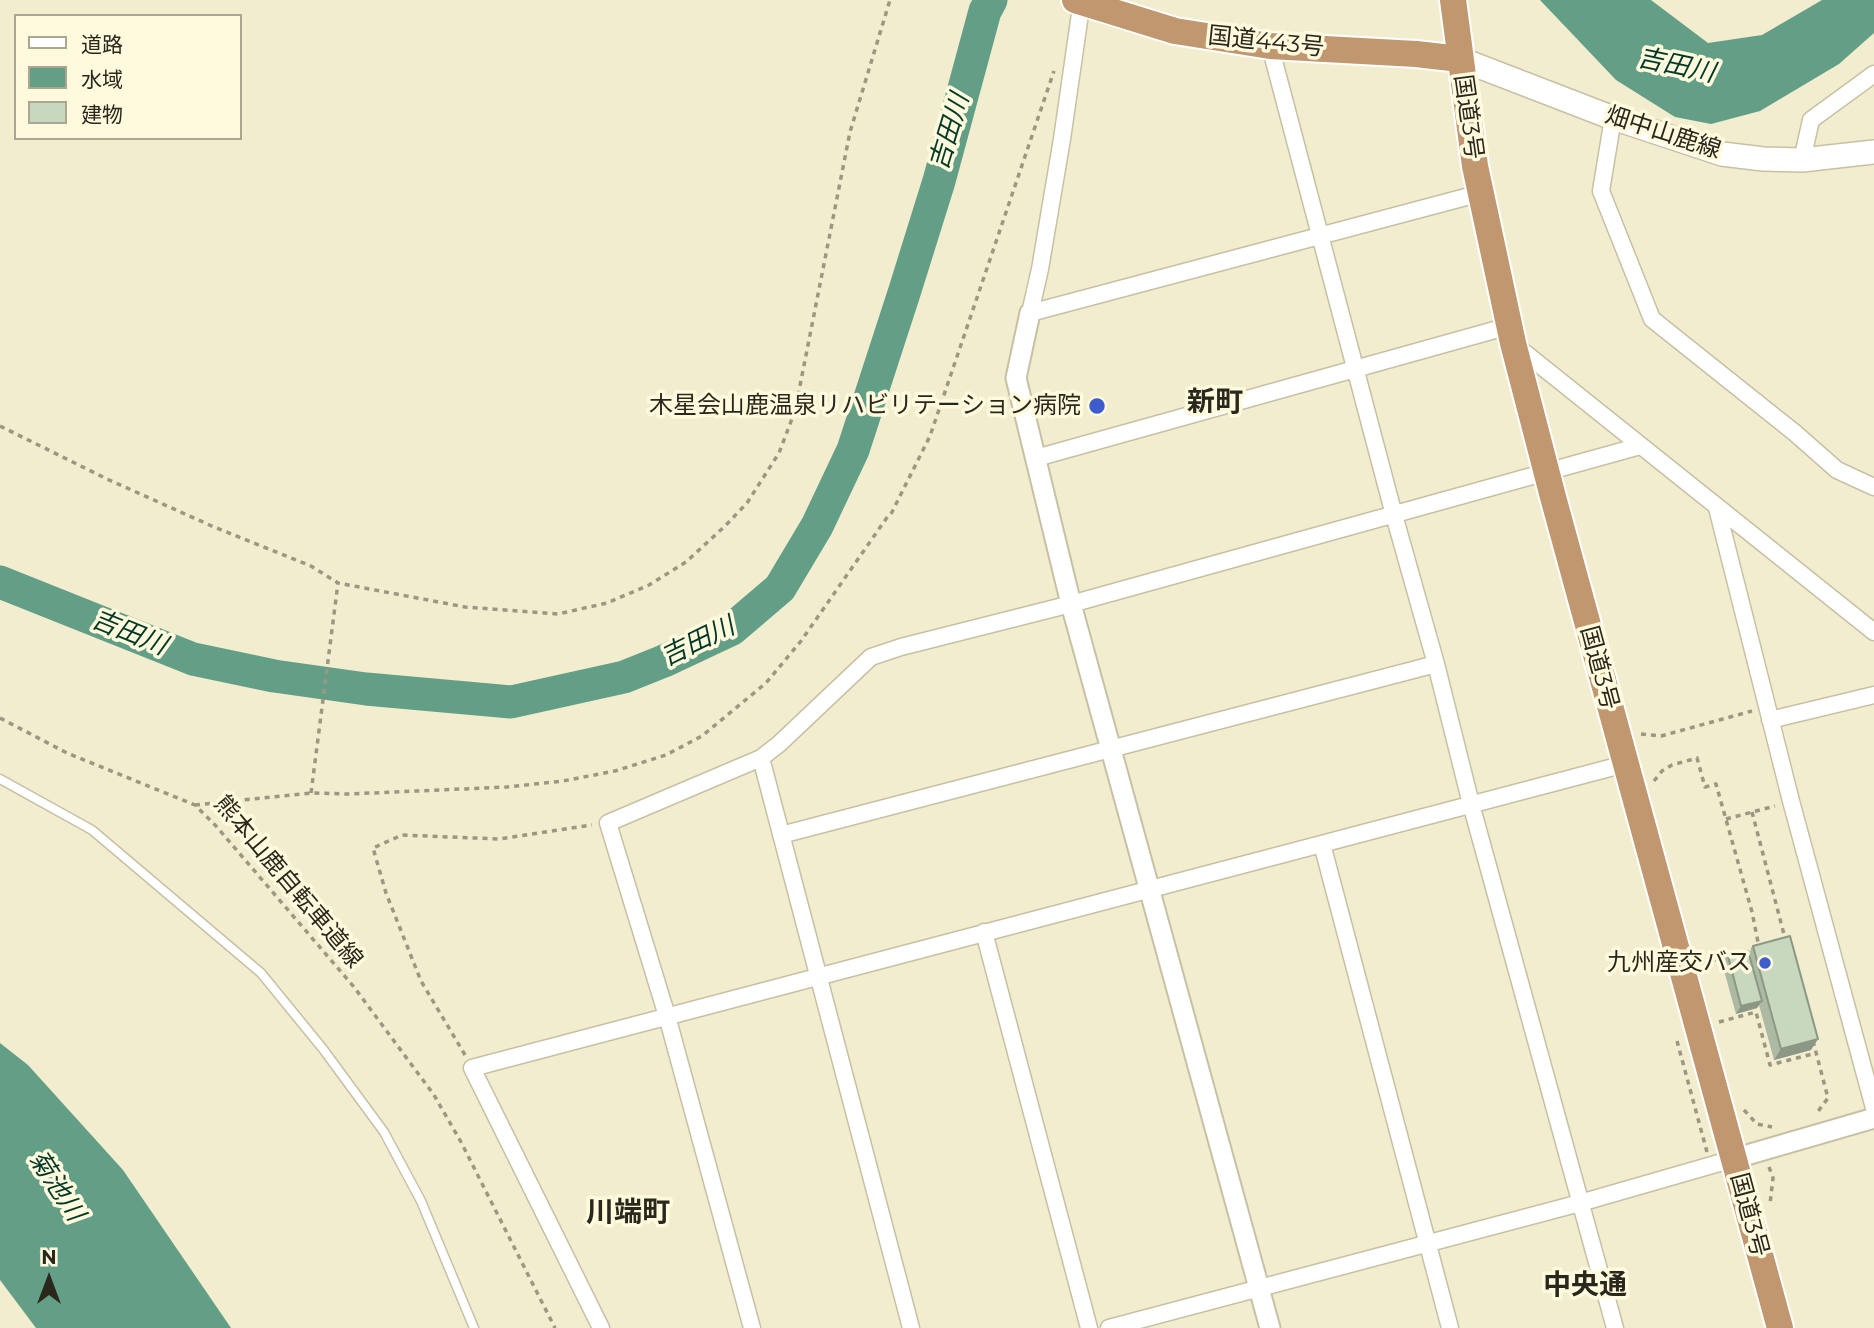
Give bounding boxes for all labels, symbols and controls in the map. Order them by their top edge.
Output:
legend [14,14,242,140]
street label: 国道443号 [1206,22,1326,62]
text: 道路 [81,32,123,57]
water label: 吉田川 [1635,43,1717,89]
text: 水域 [81,67,123,92]
street label: 国道3号 [1448,73,1488,161]
water label: 吉田川 [924,90,976,174]
street label: 畑中山鹿線 [1601,101,1725,165]
text: 建物 [81,102,123,127]
district label: 新町 [1187,386,1243,420]
place label: 木星会山鹿温泉リハビリテーション病院 [649,392,1081,420]
marker: 木星会山鹿温泉リハビリテーション病院 [1087,396,1107,416]
water label: 吉田川 [87,604,171,662]
water label: 吉田川 [656,611,740,673]
street label: 国道3号 [1574,623,1624,713]
street label: 熊本山鹿自転車道線 [208,790,368,974]
place label: 九州産交バス [1607,949,1751,977]
marker: 九州産交バス [1757,955,1773,971]
water label: 菊池川 [22,1145,90,1227]
street label: 国道3号 [1724,1170,1774,1260]
district label: 川端町 [586,1196,670,1230]
north arrow [14,1244,84,1314]
text: N [41,1246,57,1269]
district label: 中央通 [1543,1269,1627,1303]

